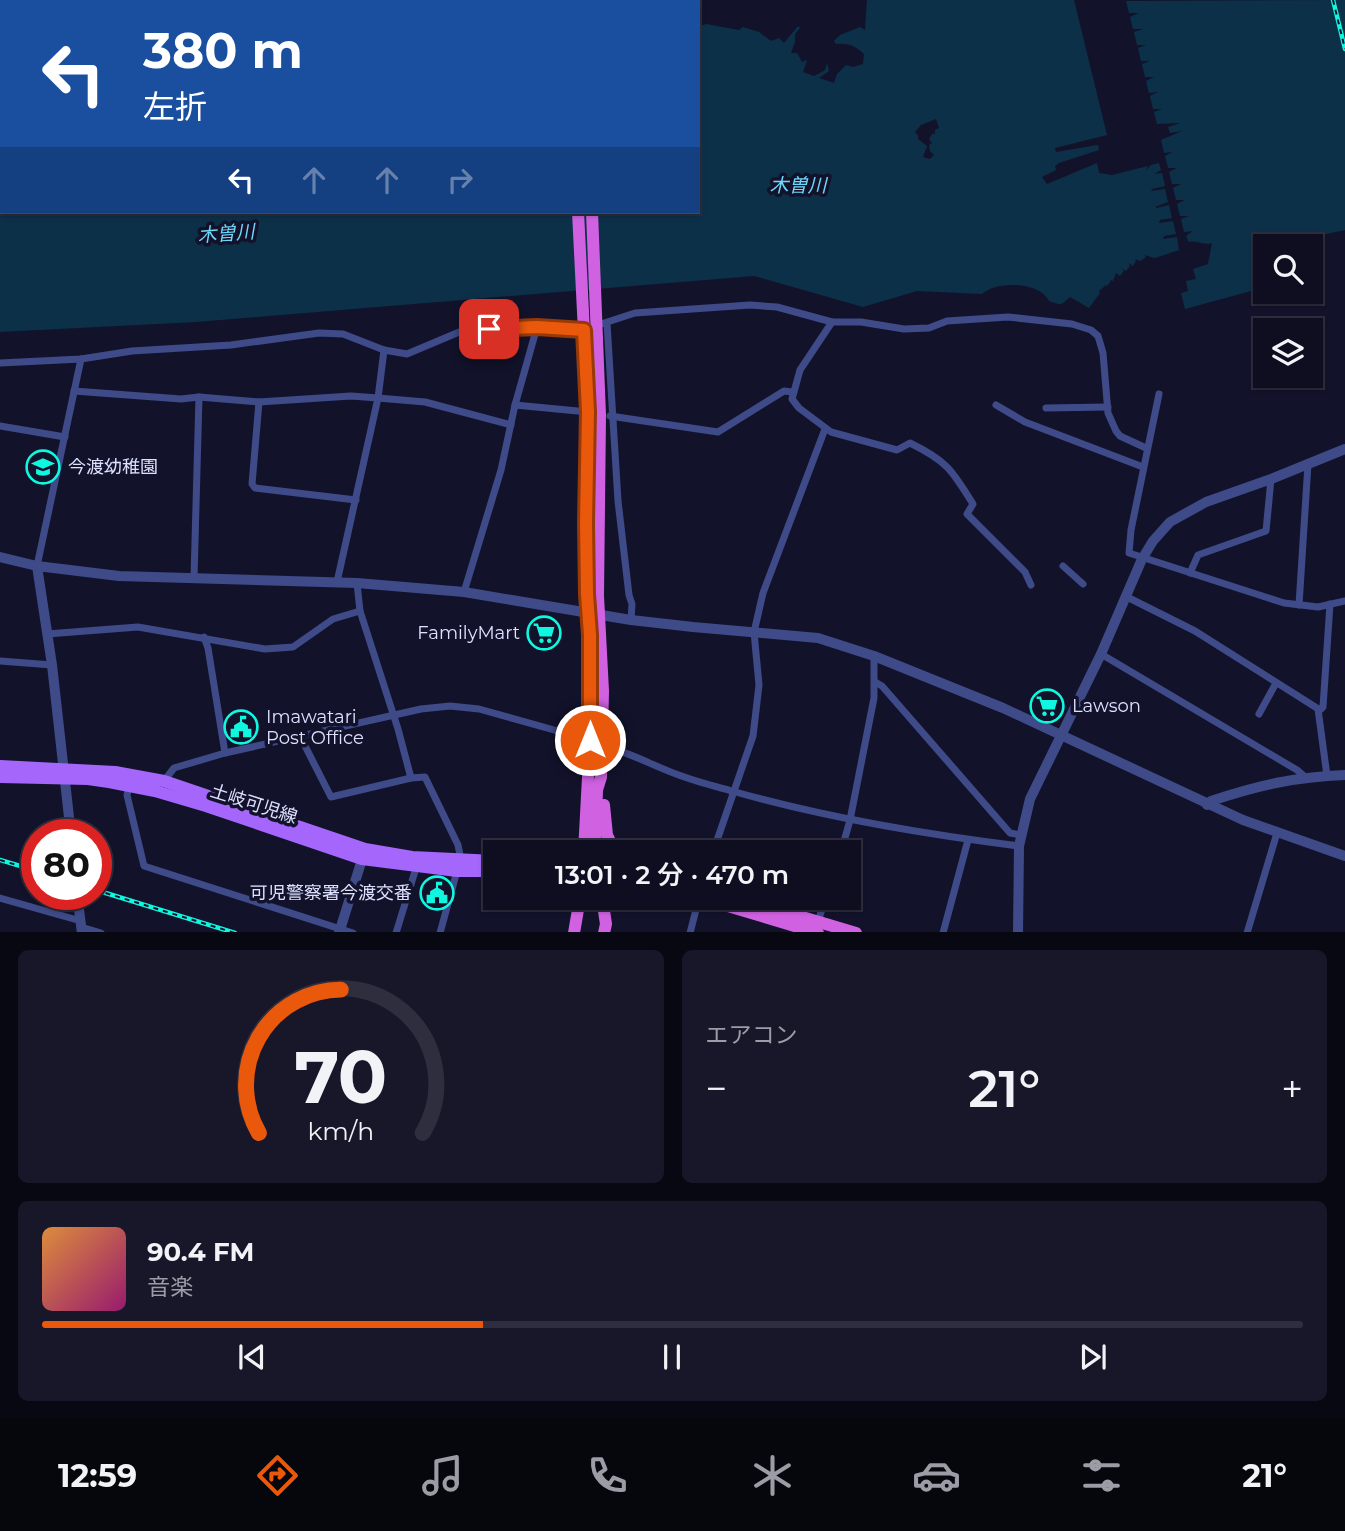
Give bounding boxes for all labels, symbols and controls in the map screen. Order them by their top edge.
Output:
text: 380 m [143,21,303,80]
icon: left [28,28,119,119]
text: 左折 [143,87,207,126]
icon: left [222,161,260,199]
icon: ahead [295,161,333,199]
icon: ahead [368,161,406,199]
icon: right [441,161,479,199]
water label: 木曽川 [769,174,828,197]
water label: 木曽川 [197,220,257,247]
map controls [1253,234,1323,388]
button: search [1253,234,1323,304]
pin [459,299,519,359]
icon: arrive [470,310,508,348]
button: layers [1253,318,1323,388]
school or university icon: 今渡幼稚園 [24,448,62,486]
place label: 今渡幼稚園 [68,456,158,478]
supermarket icon: FamilyMart [525,614,563,652]
place label: FamilyMart [417,622,520,644]
supermarket icon: Lawson [1028,687,1066,725]
place label: Lawson [1072,695,1141,717]
position arrow [553,703,627,777]
place label: Imawatari Post Office [266,706,364,749]
public building icon: Imawatari Post Office [222,708,260,746]
street label: 土岐可児線 [208,780,300,828]
speed limit sign: 80 [21,819,112,910]
text: 13:01 · 2 分 · 470 m [555,859,789,891]
public building icon: 可児警察署今渡交番 [418,874,456,912]
place label: 可児警察署今渡交番 [250,882,412,904]
text: エアコン [706,1021,798,1049]
text: 70 [294,1033,387,1121]
text: 21° [968,1057,1040,1120]
text: − [706,1065,727,1112]
text: + [1281,1065,1303,1112]
text: km/h [307,1115,374,1145]
text: 90.4 FM [147,1236,254,1268]
text: 音楽 [147,1273,193,1301]
icon: previous [233,1338,271,1376]
icon: pause [653,1338,691,1376]
icon: next [1074,1338,1112,1376]
icon: directions [253,1451,302,1500]
icon: music [418,1451,467,1500]
icon: phone [583,1451,632,1500]
icon: climate [748,1451,797,1500]
icon: car [912,1451,961,1500]
icon: filters [1077,1451,1126,1500]
text: 12:59 [58,1456,137,1495]
text: 21° [1242,1456,1287,1495]

